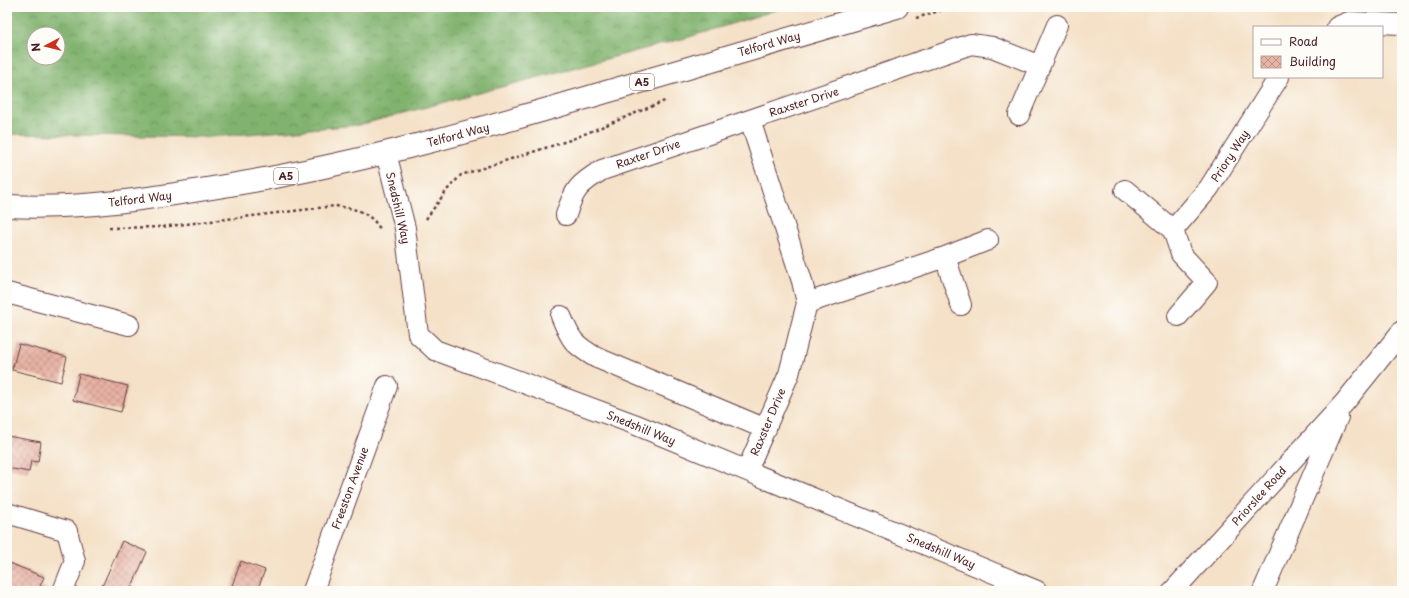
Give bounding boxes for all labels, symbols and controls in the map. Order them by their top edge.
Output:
north arrow [26,26,66,66]
street label: Telford Way [736,26,802,61]
legend [1253,26,1383,78]
text: Road [1289,32,1318,50]
text: N [27,42,45,53]
text: Building [1289,52,1336,70]
road number: A5 [630,74,654,90]
street label: Raxster Drive [767,82,841,121]
street label: Telford Way [425,118,491,151]
street label: Priory Way [1206,126,1253,185]
street label: Raxter Drive [613,135,682,172]
road number: A5 [274,168,298,184]
street label: Snedshill Way [382,170,415,246]
street label: Telford Way [107,186,173,211]
street label: Raxster Drive [746,385,790,458]
street label: Snedshill Way [604,406,678,449]
street label: Freeston Avenue [327,444,372,532]
street label: Priorslee Road [1227,462,1290,529]
street label: Snedshill Way [904,528,978,573]

